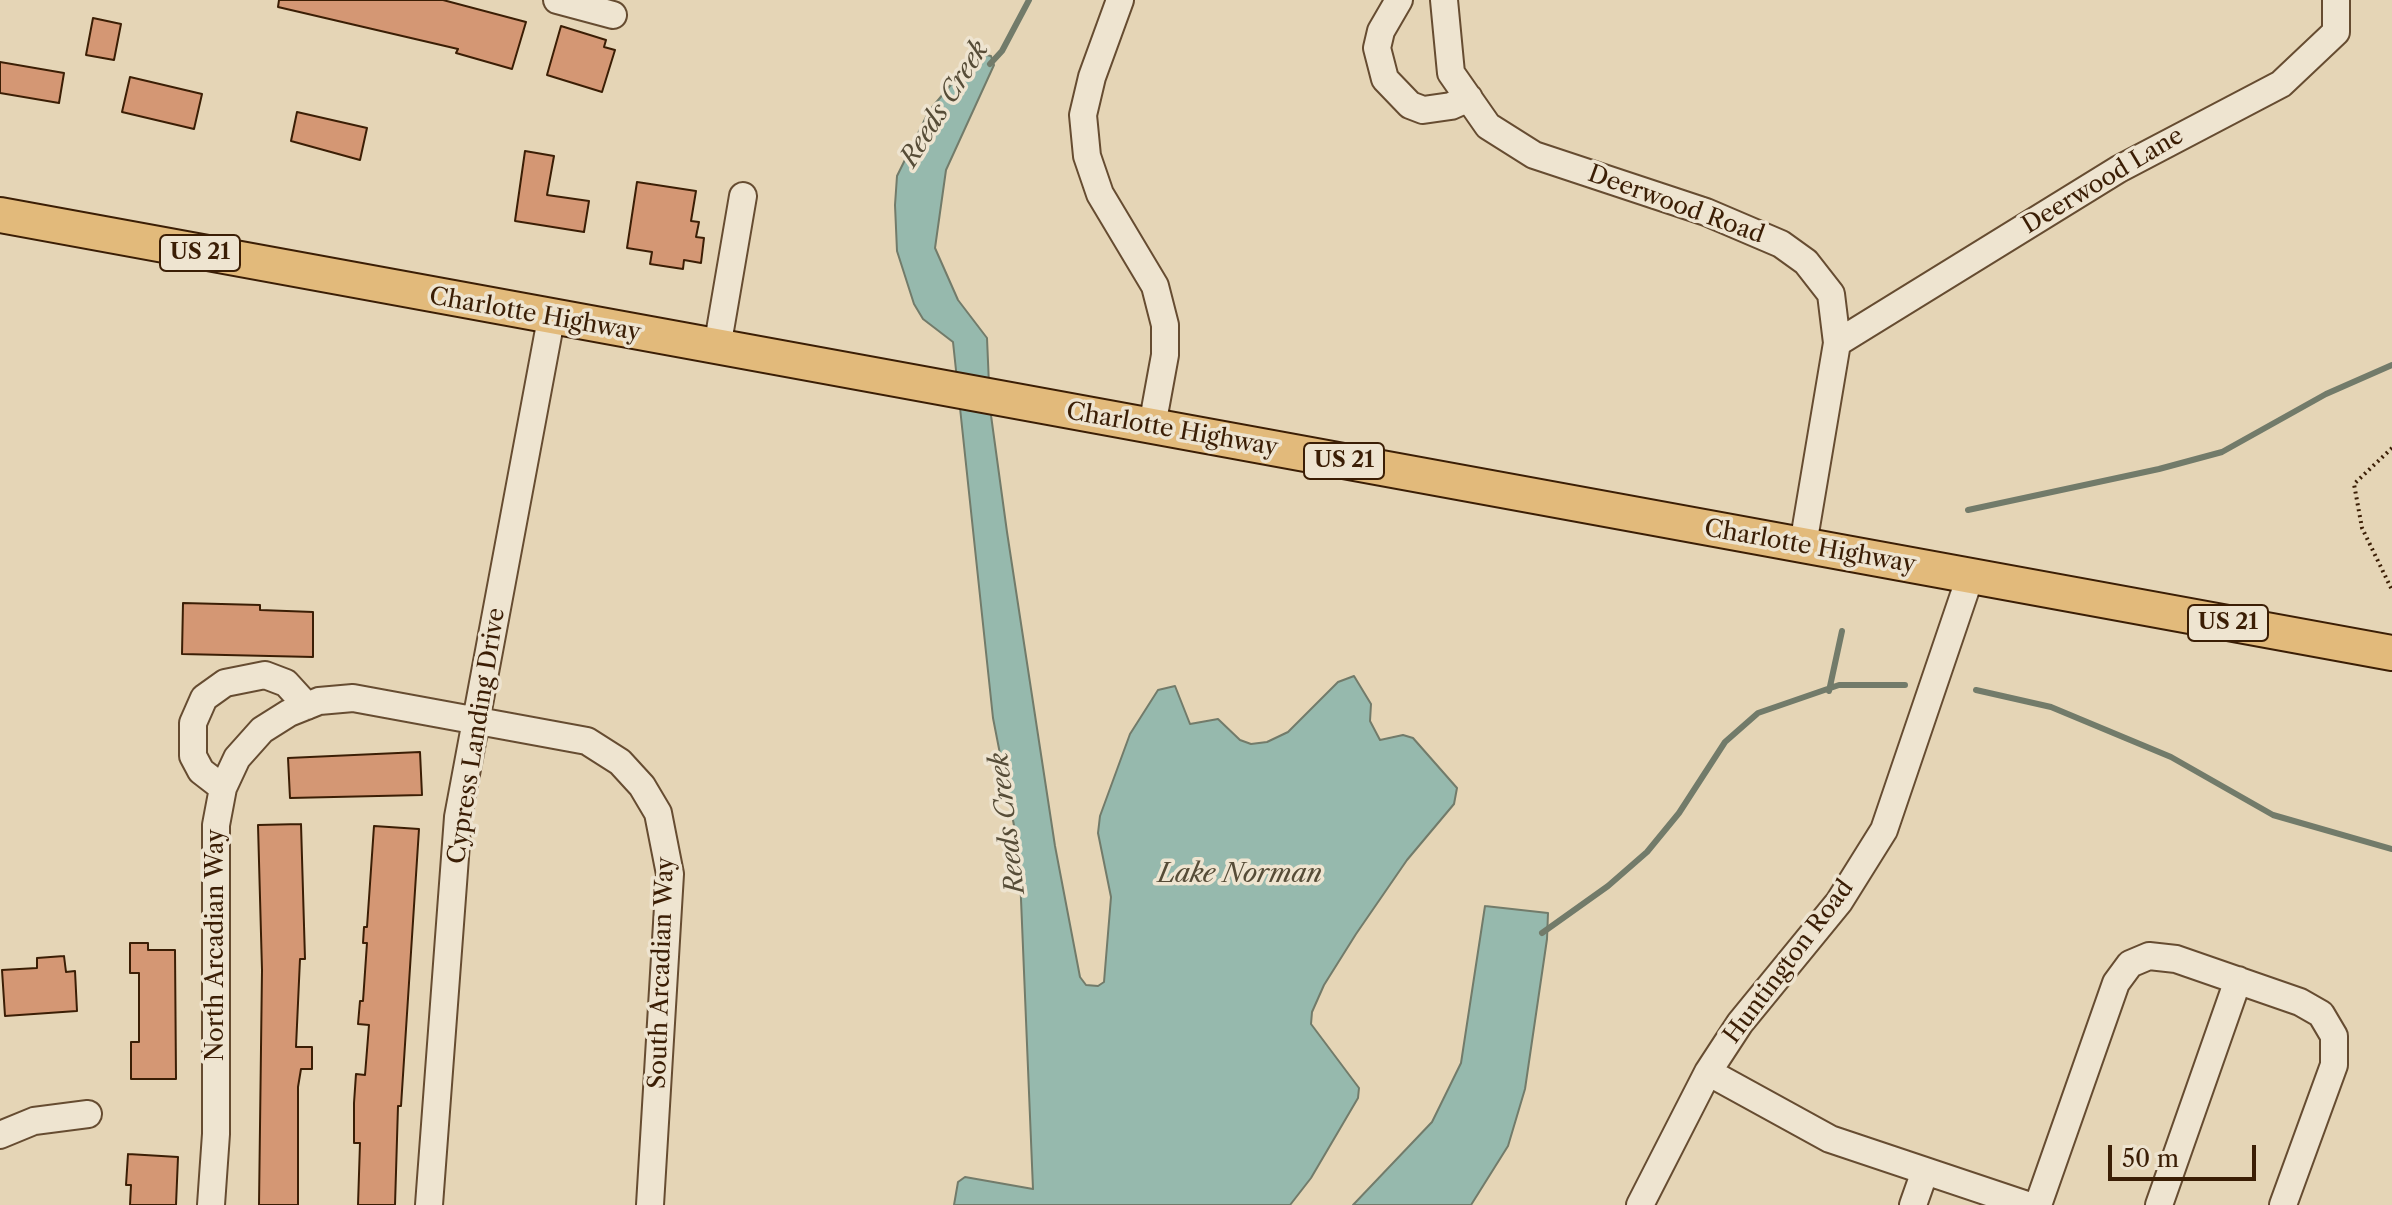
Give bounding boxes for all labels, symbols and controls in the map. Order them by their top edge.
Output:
water label: Reeds Creek [894,35,996,173]
street label: Deerwood Lane [2017,122,2189,240]
street label: Deerwood Road [1584,160,1768,250]
road number: US 21 [160,235,240,271]
street label: Charlotte Highway [427,282,643,348]
street label: Charlotte Highway [1064,397,1280,463]
road number: US 21 [1304,443,1384,479]
street label: Charlotte Highway [1702,514,1918,580]
road number: US 21 [2188,605,2268,641]
street label: Cypress Landing Drive [443,606,511,866]
water label: Reeds Creek [984,751,1032,895]
street label: North Arcadian Way [202,829,230,1061]
street label: South Arcadian Way [644,856,680,1090]
water label: Lake Norman [1158,858,1322,890]
street label: Huntington Road [1718,874,1860,1050]
scale bar [2112,1129,2260,1179]
text: 50 m [2122,1144,2179,1173]

